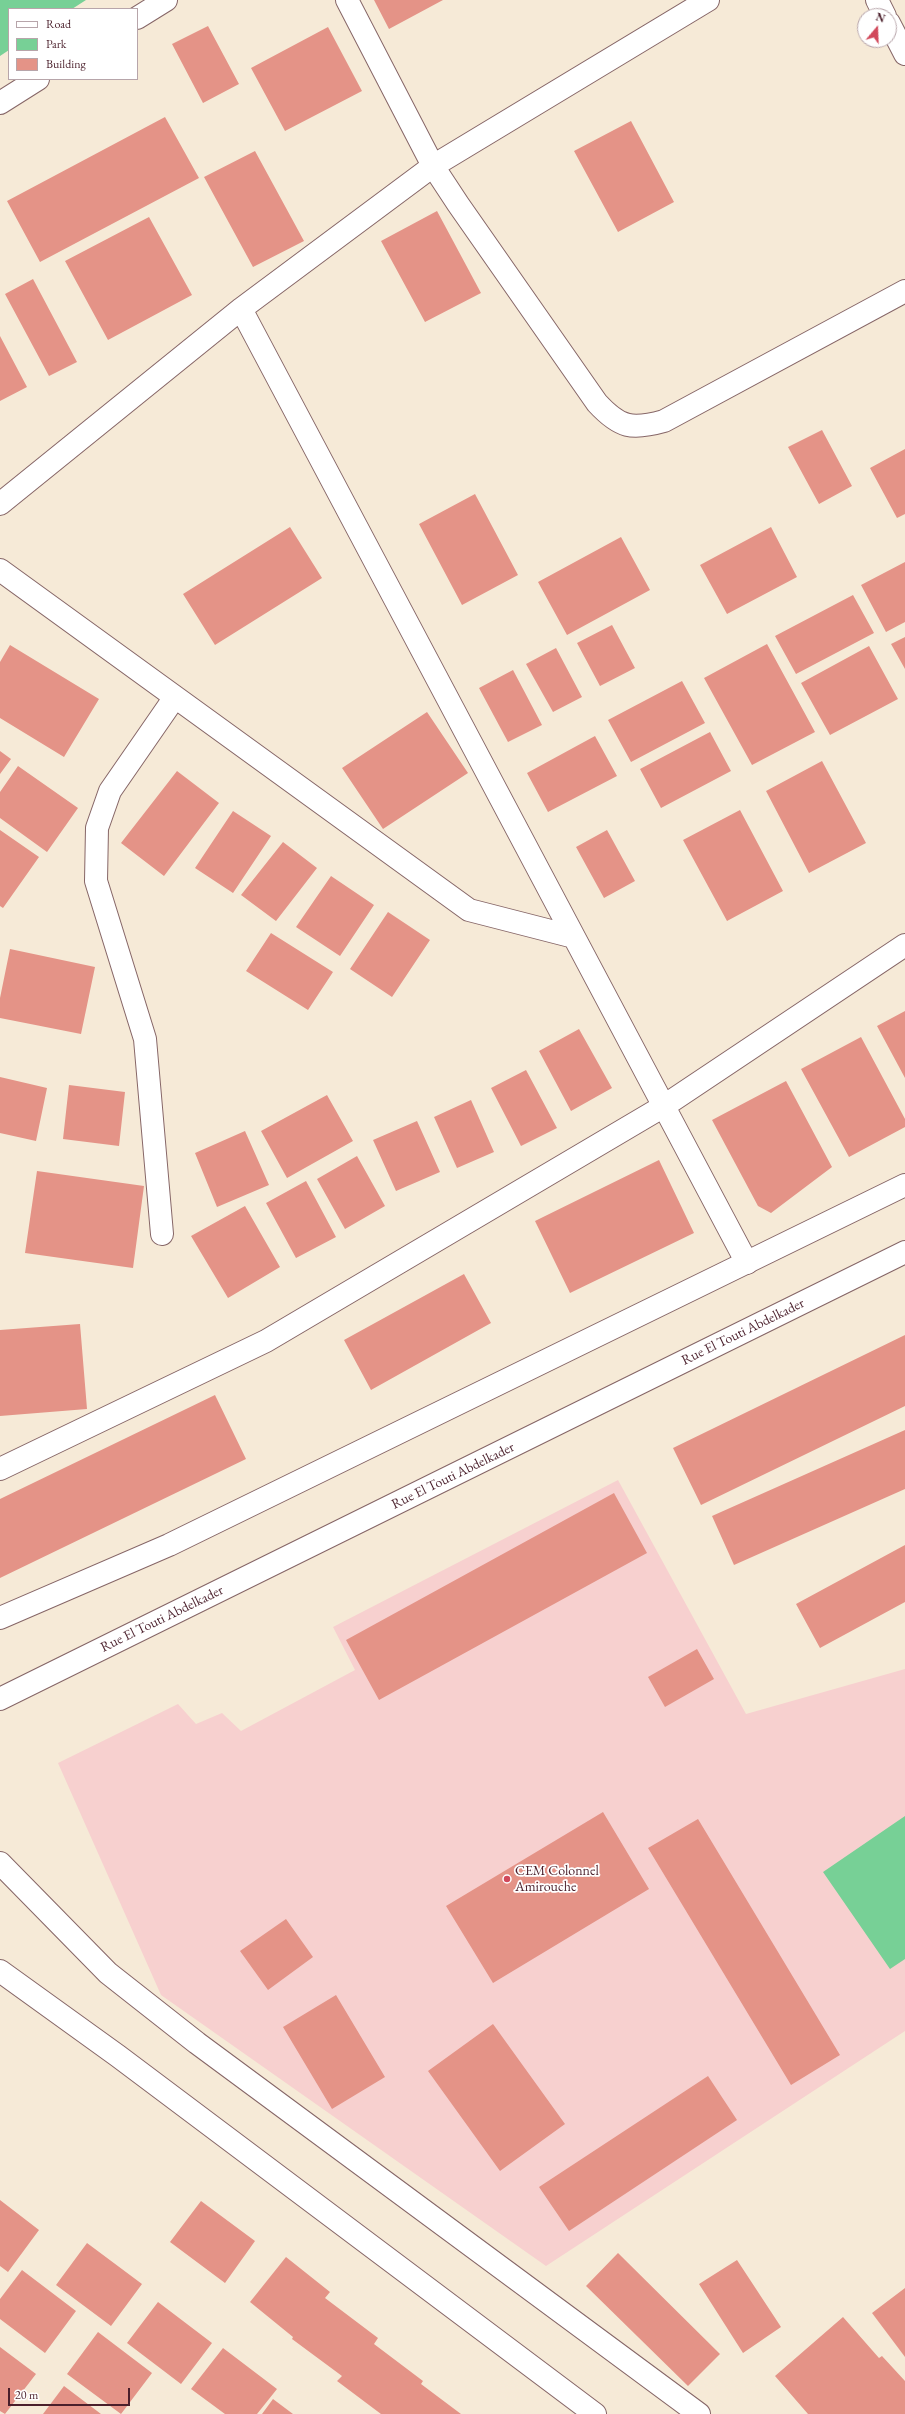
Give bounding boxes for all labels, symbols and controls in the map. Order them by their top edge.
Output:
legend [8,8,138,80]
north arrow [857,8,897,48]
text: N [874,10,887,26]
text: Road [46,16,71,32]
text: Park [46,36,66,52]
text: Building [46,56,86,72]
street label: Rue El Touti Abdelkader [679,1295,807,1369]
street label: Rue El Touti Abdelkader [389,1439,517,1513]
street label: Rue El Touti Abdelkader [98,1582,226,1656]
place label: CEM Colonnel Amirouche [515,1863,599,1896]
marker: CEM Colonnel Amirouche [502,1874,512,1884]
scale bar [10,2380,132,2406]
text: 20 m [15,2387,38,2403]

